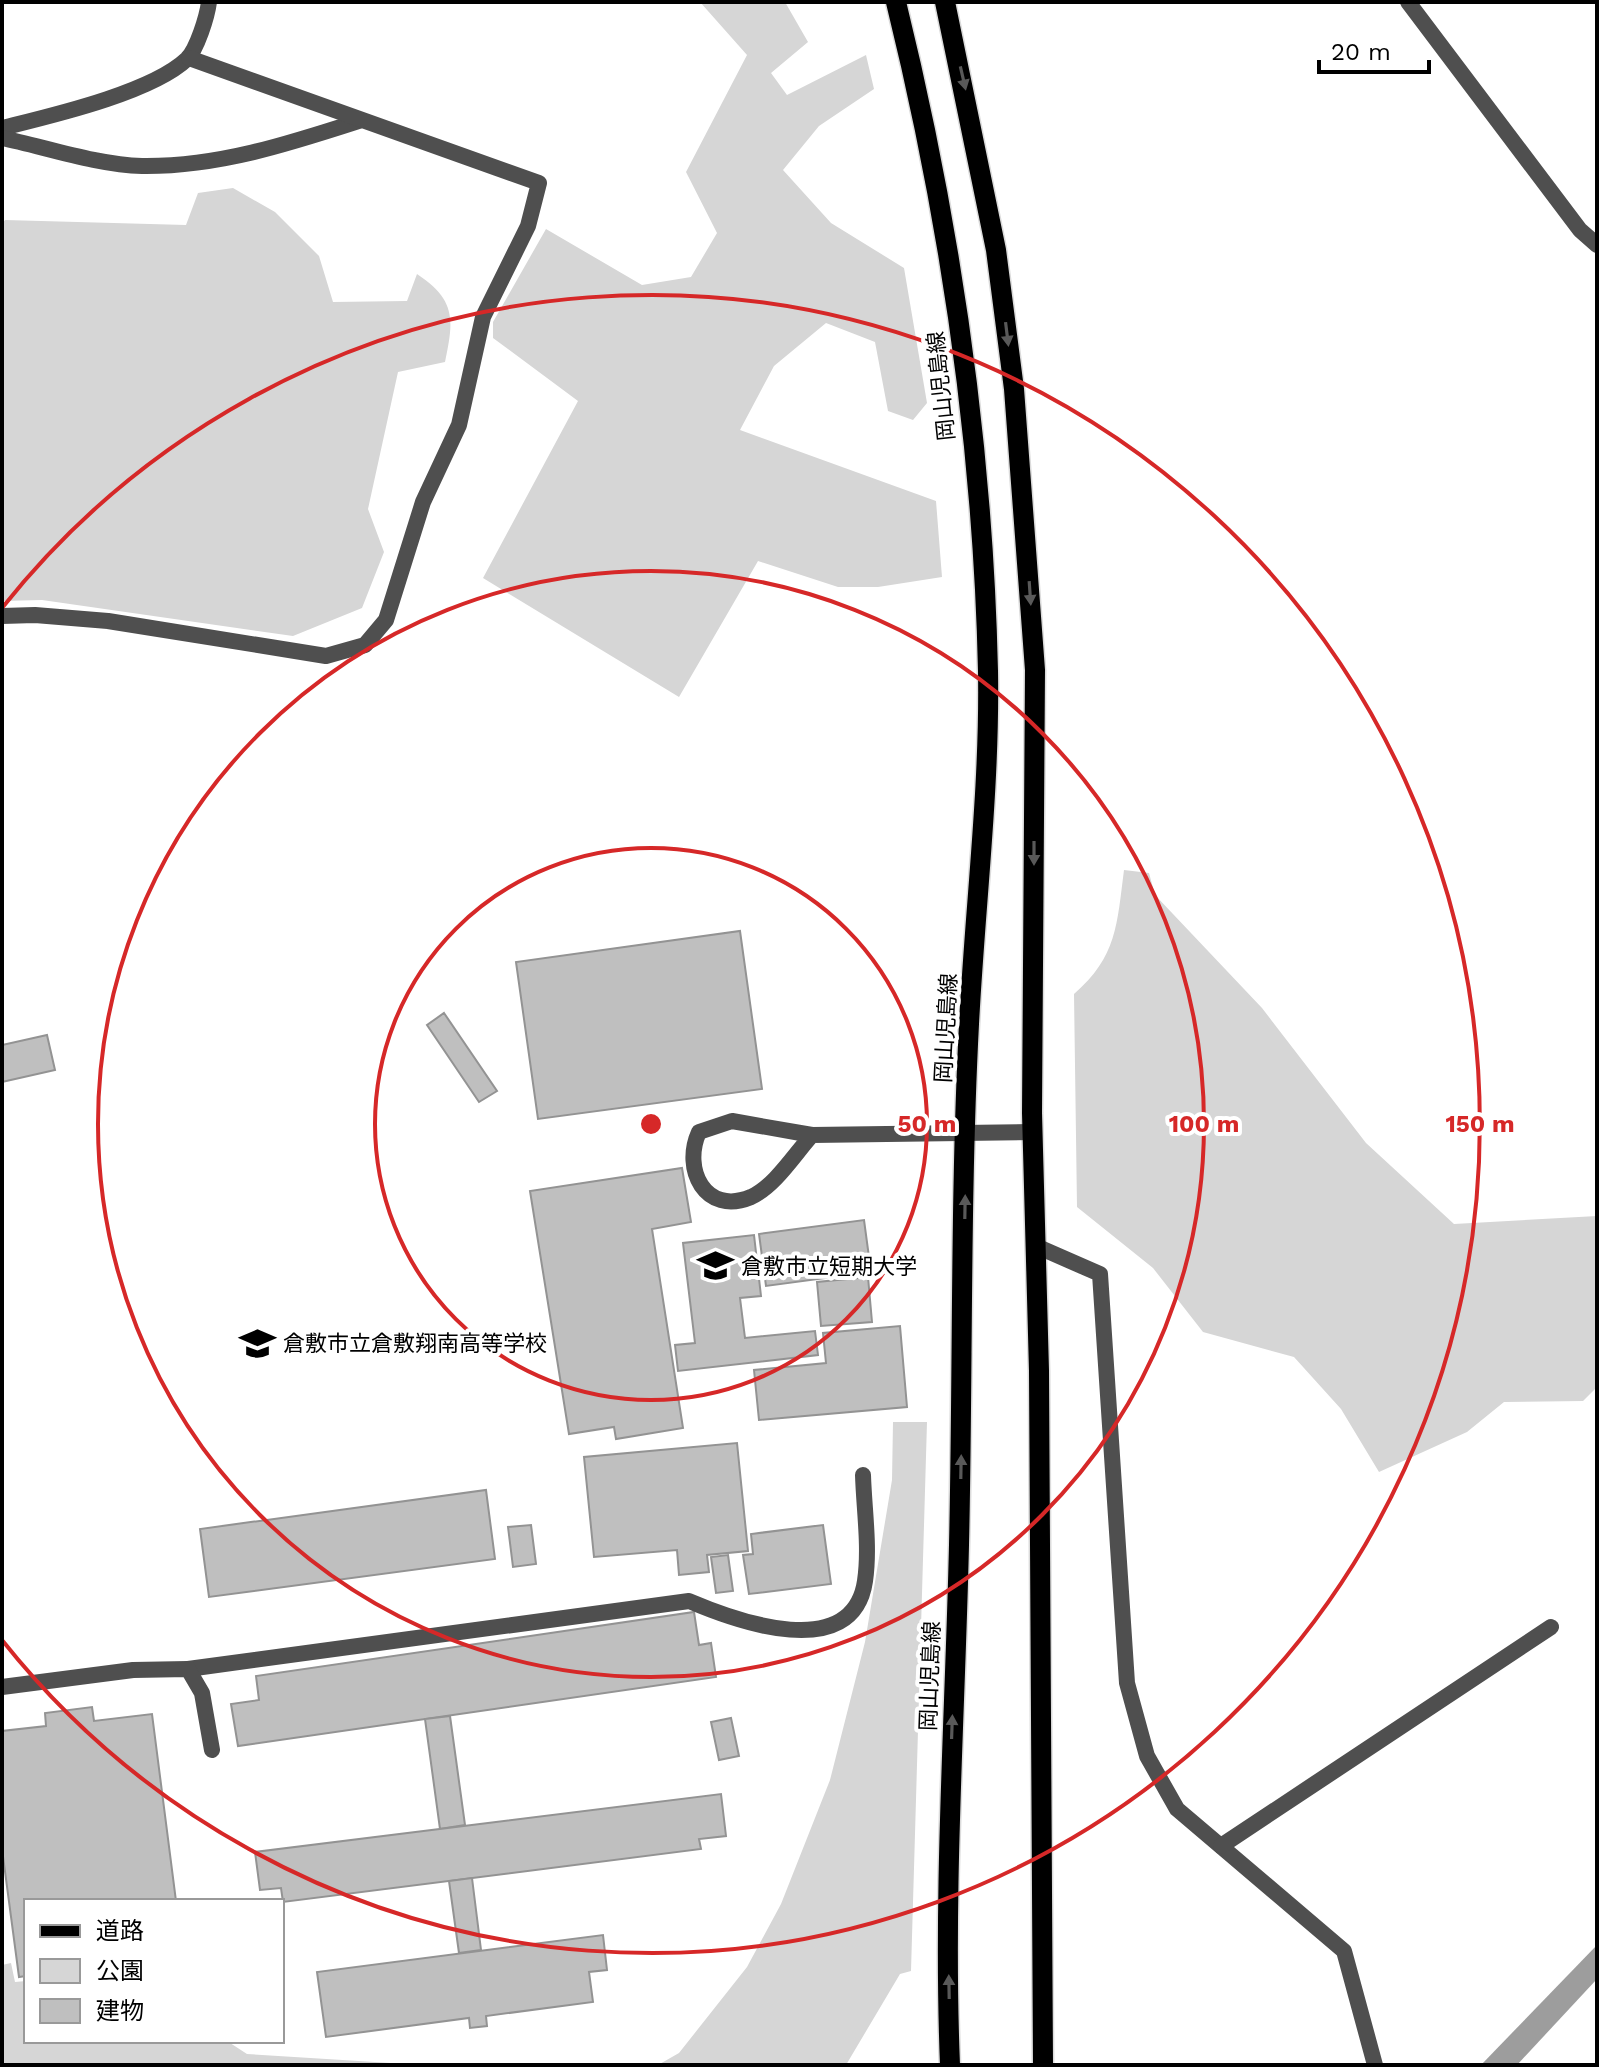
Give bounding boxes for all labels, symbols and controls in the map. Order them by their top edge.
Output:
scale bar [1319,24,1429,74]
text: 20 m [1331,38,1391,66]
one-way arrow [957,66,969,91]
one-way arrow [1001,322,1014,347]
street label: 岡山児島線 [923,330,959,442]
one-way arrow [1024,581,1037,606]
one-way arrow [1028,841,1040,866]
street label: 岡山児島線 [931,972,961,1084]
centre of rings [637,1110,665,1138]
text: 50 m [898,1110,956,1138]
text: 100 m [1169,1110,1239,1138]
text: 150 m [1445,1110,1515,1138]
one-way arrow [959,1194,972,1219]
school or university icon: 倉敷市立短期大学 [696,1247,734,1285]
place label: 倉敷市立短期大学 [741,1254,917,1279]
school or university icon: 倉敷市立倉敷翔南高等学校 [238,1324,276,1362]
place label: 倉敷市立倉敷翔南高等学校 [283,1331,547,1356]
one-way arrow [954,1454,967,1479]
street label: 岡山児島線 [916,1621,944,1731]
one-way arrow [945,1714,958,1739]
legend [24,1899,284,2043]
text: 道路 [96,1917,144,1945]
text: 公園 [96,1957,144,1985]
one-way arrow [943,1974,955,1999]
text: 建物 [96,1997,144,2025]

